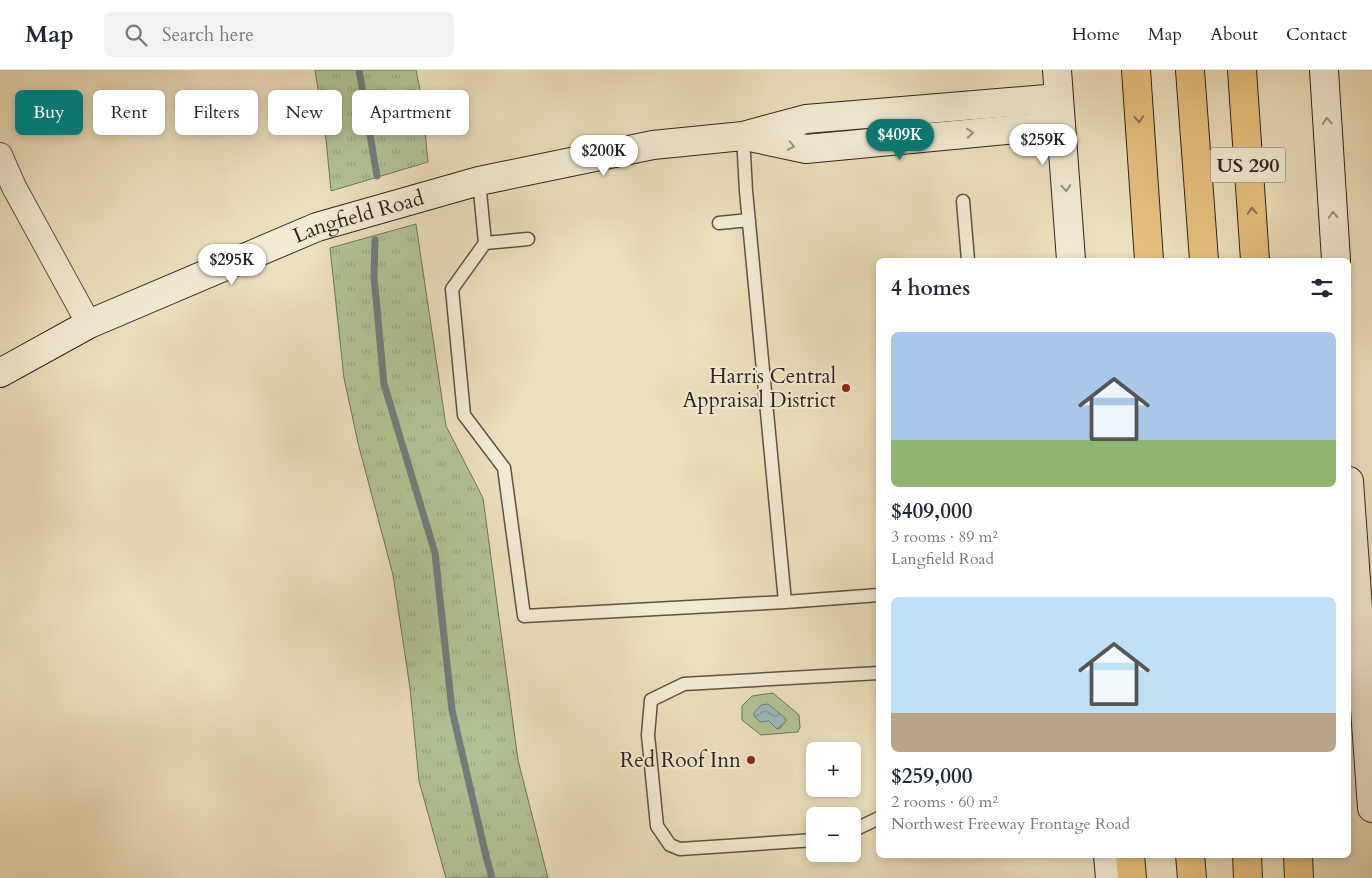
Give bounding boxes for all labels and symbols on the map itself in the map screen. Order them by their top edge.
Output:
one-way arrow [1133,115,1144,123]
one-way arrow [1322,117,1333,125]
pin: $409K [865,118,935,161]
pin: $259K [1008,124,1078,166]
one-way arrow [966,128,974,139]
pin: $200K [569,134,639,177]
one-way arrow [787,140,795,151]
road number: US 290 [1210,148,1286,182]
street label: Langfield Road [289,183,427,251]
one-way arrow [1060,185,1071,193]
one-way arrow [1246,207,1257,215]
one-way arrow [1328,211,1339,219]
pin: $295K [197,244,267,286]
place label: Harris Central Appraisal District [683,362,836,415]
marker: Harris Central Appraisal District [840,382,852,394]
place label: Red Roof Inn [620,746,741,775]
marker: Red Roof Inn [745,754,757,766]

